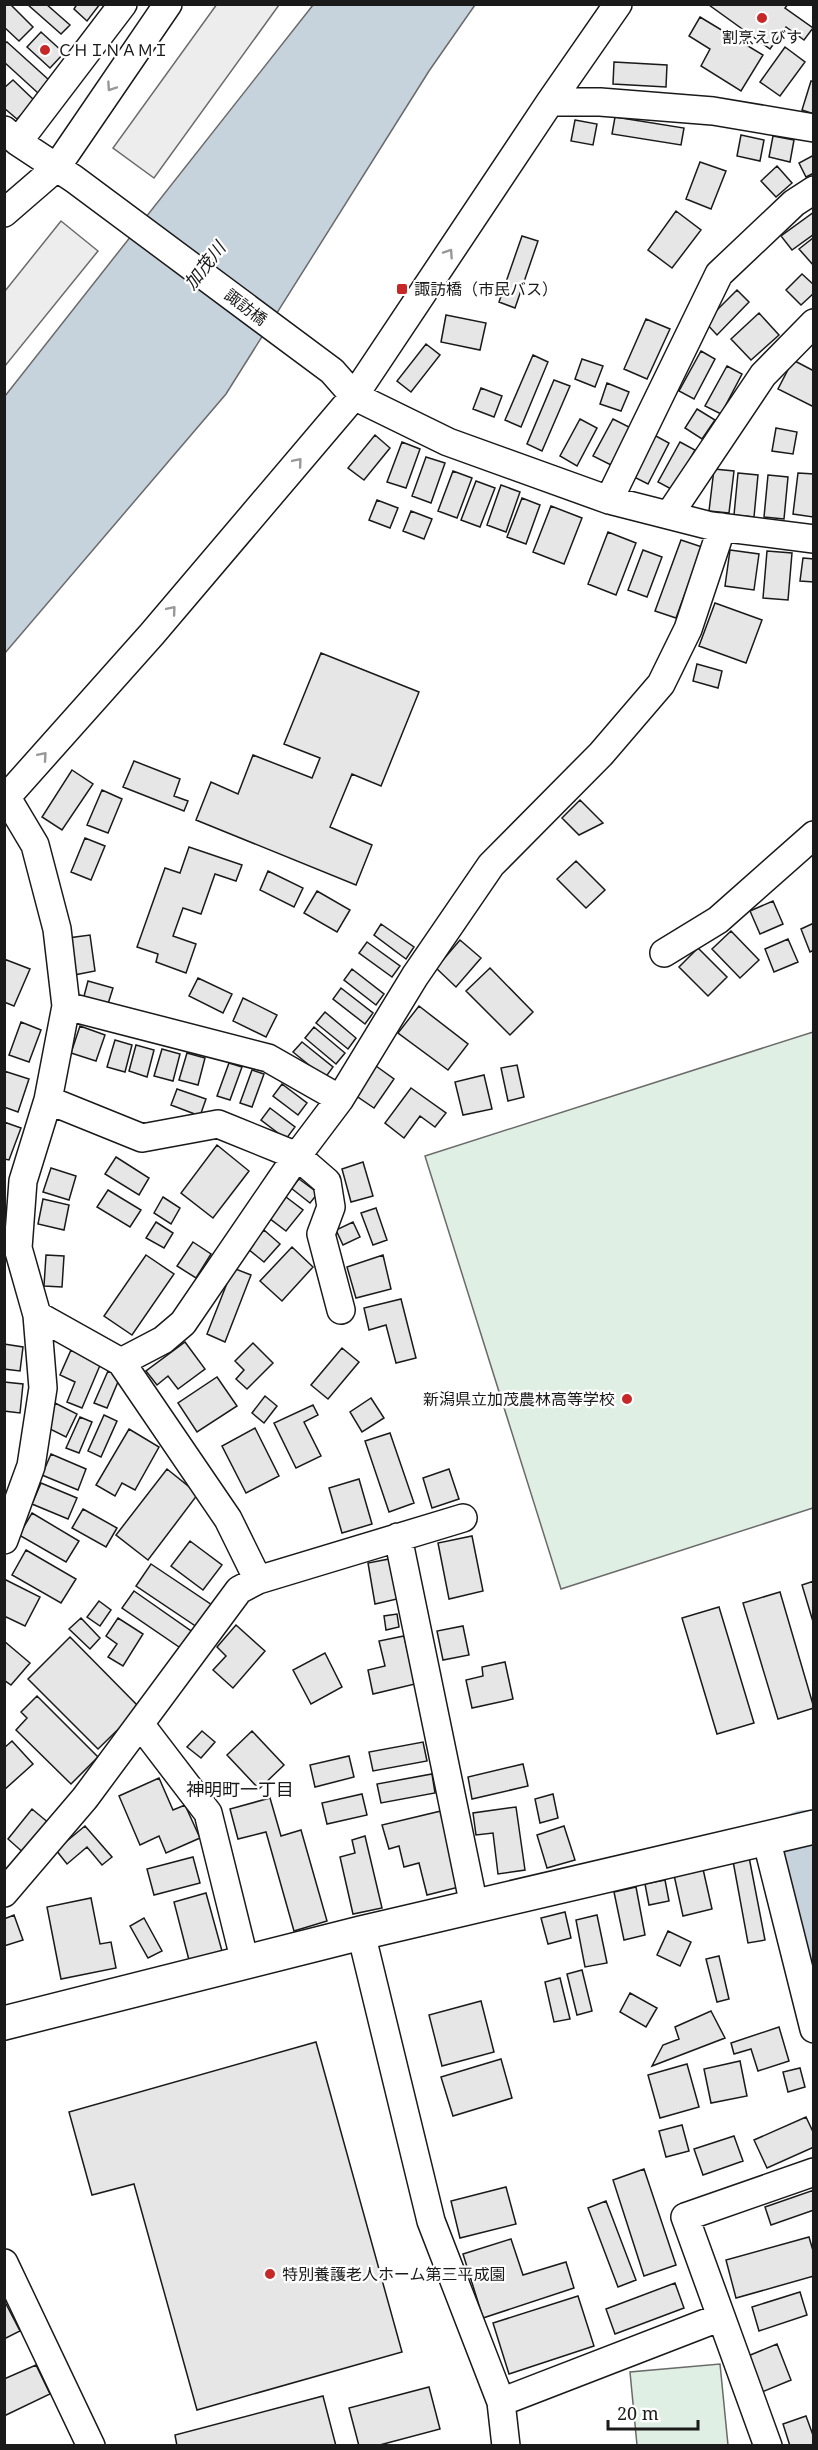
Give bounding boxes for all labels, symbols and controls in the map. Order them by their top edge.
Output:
marker: 割烹えびす [755,11,769,25]
place label: 割烹えびす [722,26,802,48]
place label: ＣＨＩＮＡＭＩ [57,39,169,61]
marker: ＣＨＩＮＡＭＩ [38,43,52,57]
one-way arrow [107,81,118,92]
water label: 加茂川 [178,235,232,294]
one-way arrow [442,249,454,259]
place label: 諏訪橋（市民バス） [414,278,558,300]
marker: 諏訪橋（市民バス） [395,282,409,296]
street label: 諏訪橋 [220,284,272,330]
one-way arrow [291,458,302,469]
one-way arrow [165,606,176,617]
one-way arrow [36,753,47,763]
place label: 新潟県立加茂農林高等学校 [423,1388,615,1410]
marker: 新潟県立加茂農林高等学校 [620,1392,634,1406]
district label: 神明町一丁目 [186,1777,294,1801]
place label: 特別養護老人ホーム第三平成園 [282,2263,506,2285]
marker: 特別養護老人ホーム第三平成園 [263,2267,277,2281]
scale bar [608,2393,698,2431]
text: 20 m [617,2401,659,2425]

